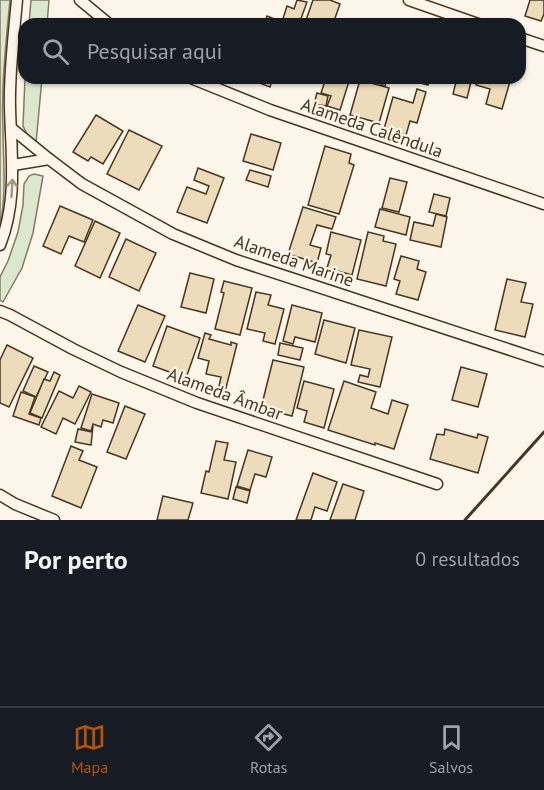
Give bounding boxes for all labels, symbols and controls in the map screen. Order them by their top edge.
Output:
search box [18,18,526,84]
icon: search [39,35,72,68]
text: Pesquisar aqui [87,37,223,65]
street label: Alameda Calêndula [298,92,446,163]
one-way arrow [6,178,18,198]
street label: Alameda Marine [231,229,357,292]
street label: Alameda Âmbar [164,362,286,425]
text: Por perto [24,543,128,576]
text: 0 resultados [415,546,520,572]
tab: Mapa [71,721,108,777]
tab: Rotas [250,721,287,777]
tab: Salvos [429,721,473,777]

